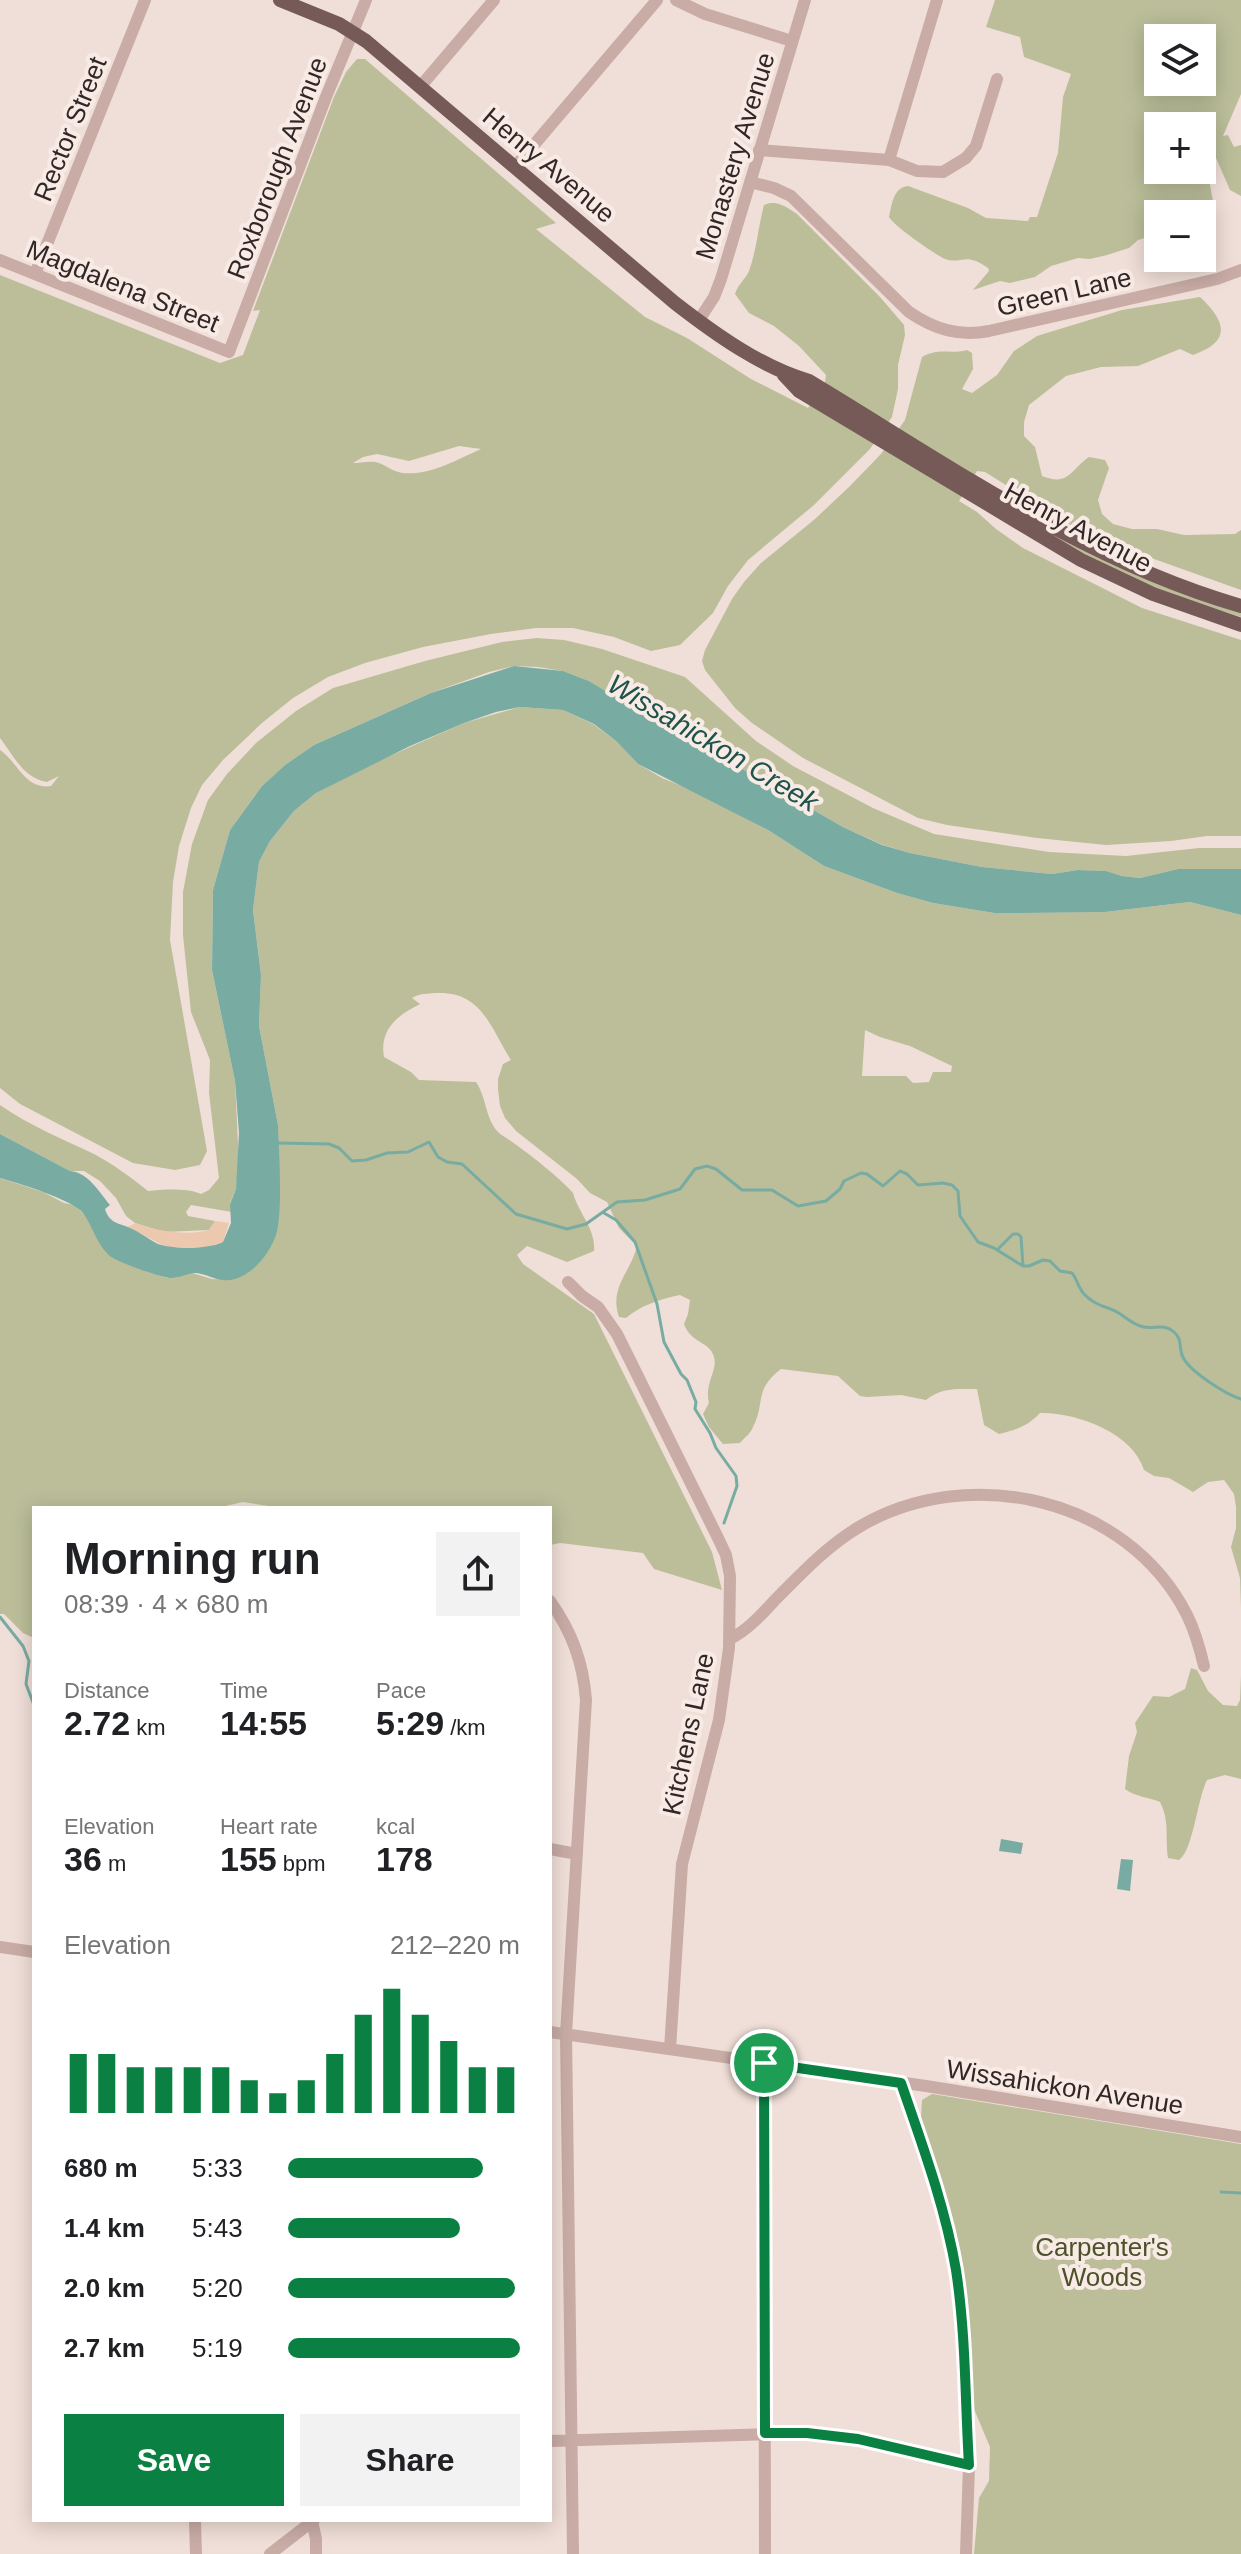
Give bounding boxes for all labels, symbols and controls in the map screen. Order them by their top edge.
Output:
map controls [1144,24,1216,272]
button: layers [1144,24,1216,96]
street label: Monastery Avenue [689,49,781,263]
street label: Rector Street [27,52,113,206]
street label: Roxborough Avenue [221,53,333,283]
street label: Henry Avenue [477,101,621,229]
button: + [1144,112,1216,184]
button: − [1144,200,1216,272]
street label: Magdalena Street [22,234,224,339]
street label: Green Lane [994,262,1134,322]
street label: Henry Avenue [999,476,1157,578]
water label: Wissahickon Creek [602,668,825,819]
button: share [436,1532,520,1616]
text: Morning run [64,1534,321,1583]
text: 08:39 · 4 × 680 m [64,1589,269,1619]
street label: Kitchens Lane [656,1650,720,1818]
text: Distance [64,1678,150,1703]
text: Time [220,1678,268,1703]
text: Pace [376,1678,426,1703]
text: 2.72 [64,1704,130,1742]
text: 14:55 [220,1704,307,1742]
text: 5:29 [376,1704,444,1742]
text: km [130,1715,166,1740]
text: /km [444,1715,486,1740]
text: Elevation [64,1814,155,1839]
text: Heart rate [220,1814,318,1839]
text: kcal [376,1814,415,1839]
text: 36 [64,1840,102,1878]
text: 155 [220,1840,277,1878]
text: 178 [376,1840,433,1878]
text: m [102,1851,126,1876]
text: bpm [277,1851,326,1876]
text: Elevation [64,1930,171,1960]
text: 212–220 m [390,1930,520,1960]
pin [730,2029,798,2097]
icon: arrive [742,2041,786,2085]
street label: Wissahickon Avenue [944,2053,1186,2121]
text: 680 m [64,2153,138,2183]
text: 5:33 [192,2153,243,2183]
text: 1.4 km [64,2213,145,2243]
text: 5:43 [192,2213,243,2243]
park label: Carpenter's Woods [1035,2232,1169,2292]
text: 2.0 km [64,2273,145,2303]
text: 5:20 [192,2273,243,2303]
text: 2.7 km [64,2333,145,2363]
text: 5:19 [192,2333,243,2363]
button: Save [64,2414,284,2506]
button: Share [300,2414,520,2506]

